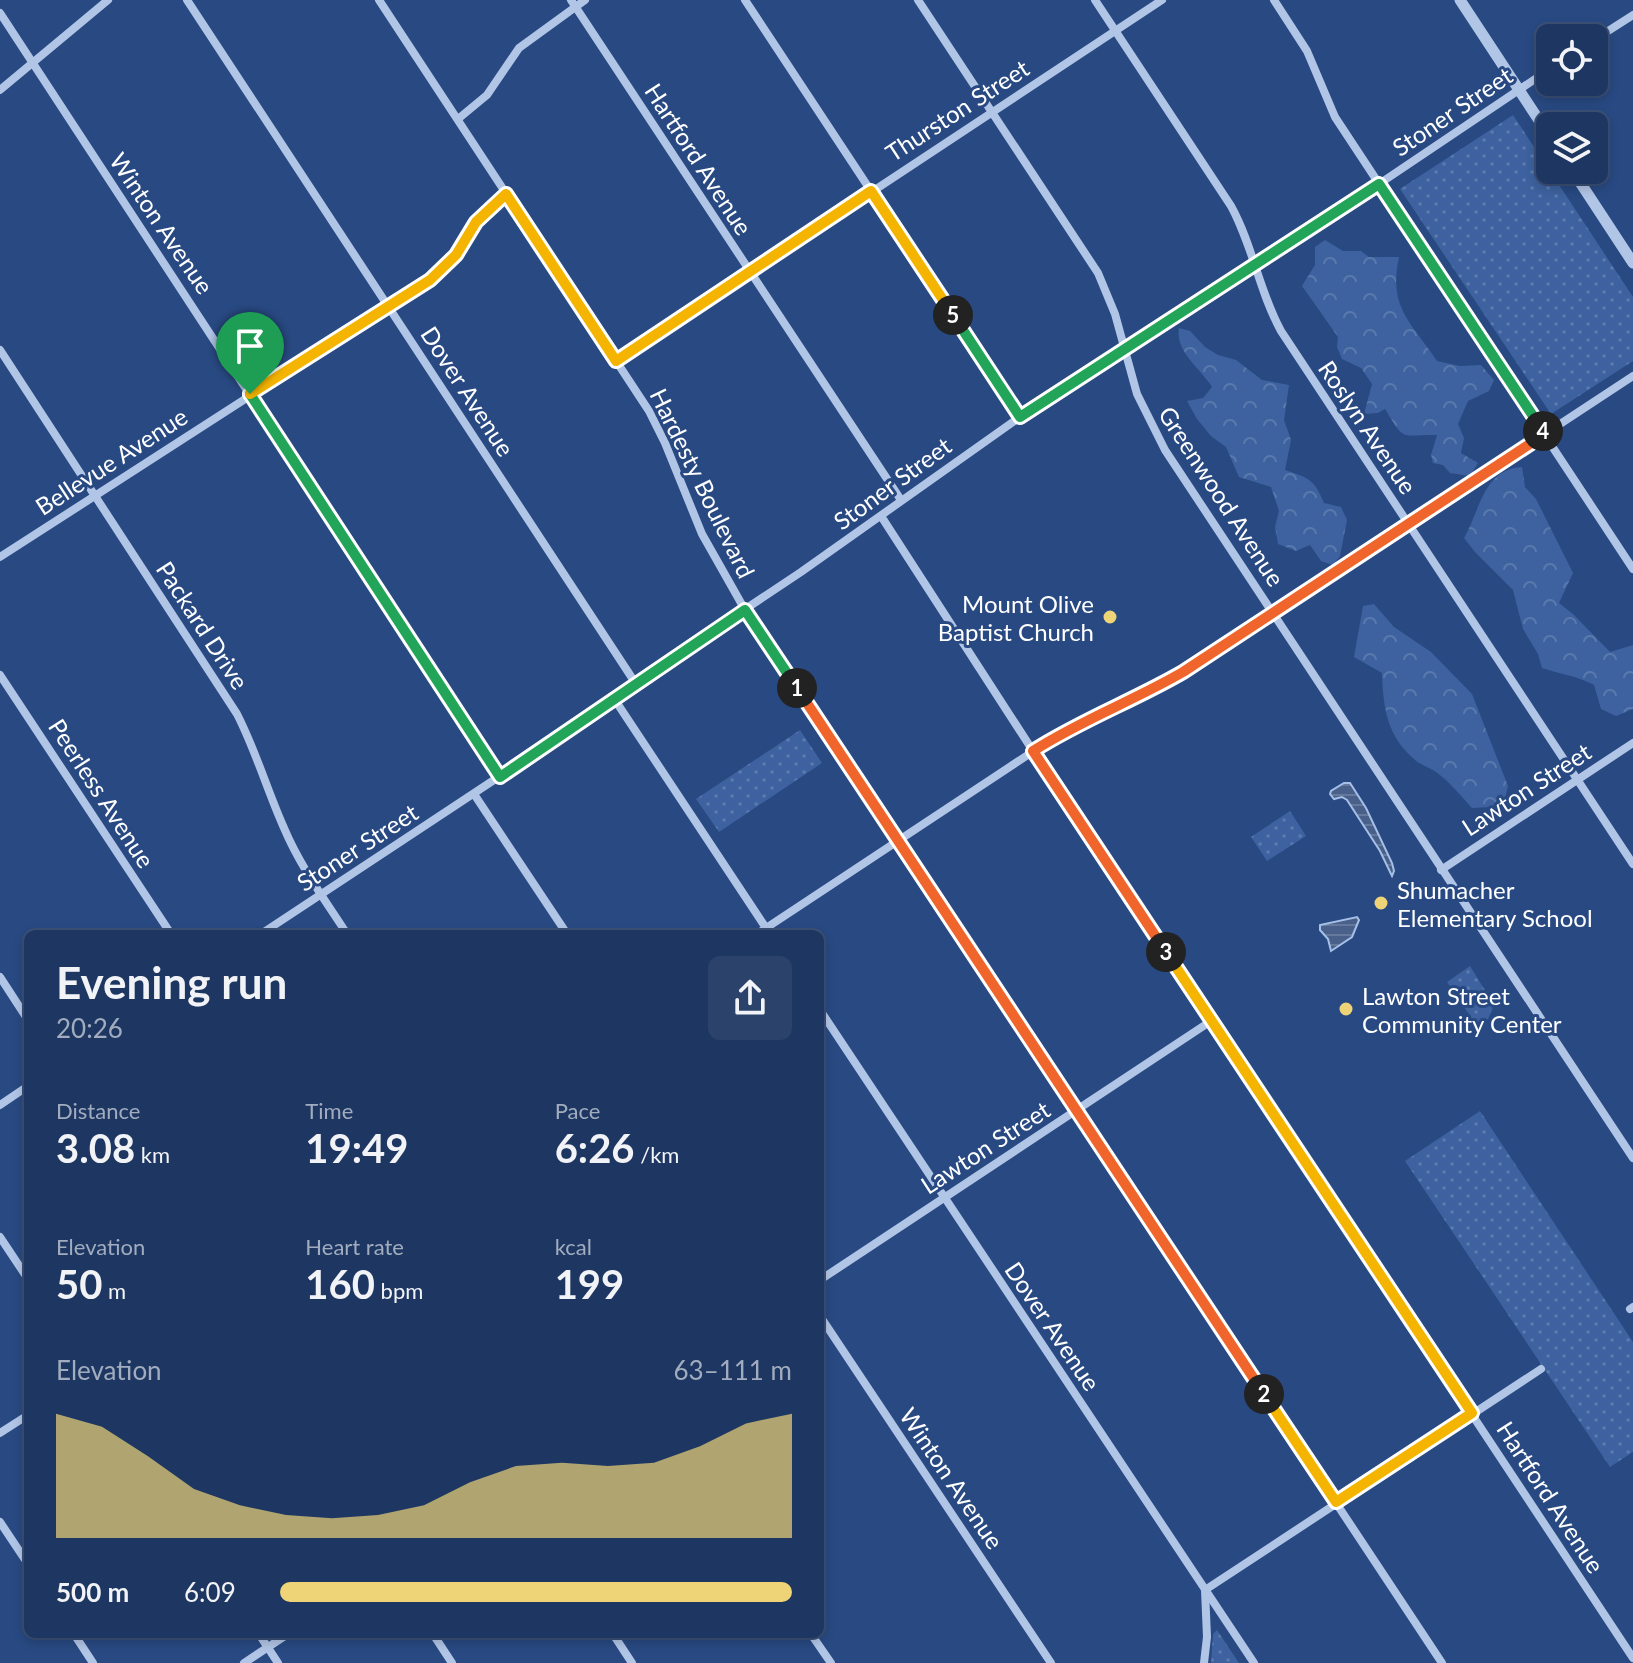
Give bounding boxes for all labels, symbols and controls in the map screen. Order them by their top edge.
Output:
map controls [1536,24,1608,184]
button: locate [1536,24,1608,96]
street label: Thurston Street [880,53,1034,167]
street label: Stoner Street [1387,60,1518,162]
street label: Hartford Avenue [639,78,759,240]
button: layers [1536,112,1608,184]
street label: Winton Avenue [104,147,220,299]
pin: 5 [933,295,973,335]
text: 5 [947,301,959,328]
pin [216,312,284,394]
street label: Dover Avenue [415,321,521,461]
icon: arrive [228,324,272,368]
street label: Roslyn Avenue [1313,355,1423,499]
street label: Hardesty Boulevard [645,383,761,583]
street label: Bellevue Avenue [30,401,192,521]
street label: Greenwood Avenue [1153,401,1291,591]
pin: 4 [1523,411,1563,451]
text: 4 [1537,417,1549,444]
street label: Stoner Street [828,430,957,535]
street label: Packard Drive [151,556,255,694]
place label: Mount Olive Baptist Church [938,589,1094,646]
marker: Mount Olive Baptist Church [1101,608,1119,626]
pin: 1 [777,668,817,708]
text: 1 [791,674,803,701]
street label: Peerless Avenue [43,713,161,873]
street label: Lawton Street [1456,736,1596,841]
street label: Stoner Street [291,797,423,897]
place label: Shumacher Elementary School [1397,875,1593,932]
marker: Shumacher Elementary School [1372,894,1390,912]
pin: 3 [1146,932,1186,972]
text: 3 [1160,938,1172,965]
text: Evening run [56,956,287,1008]
button: share [708,956,792,1040]
place label: Lawton Street Community Center [1362,981,1562,1038]
marker: Lawton Street Community Center [1337,1000,1355,1018]
text: 20:26 [56,1012,123,1044]
street label: Lawton Street [915,1094,1055,1199]
text: Distance [56,1097,140,1124]
text: Time [305,1097,353,1124]
text: Pace [555,1097,600,1124]
text: 3.08 [56,1124,135,1172]
text: 19:49 [305,1124,408,1172]
text: 6:26 [555,1124,635,1172]
text: km [135,1141,170,1168]
text: /km [635,1141,679,1168]
text: Elevation [56,1233,145,1260]
text: Heart rate [305,1233,404,1260]
text: kcal [555,1233,592,1260]
street label: Dover Avenue [999,1256,1107,1396]
text: 50 [56,1260,102,1308]
text: 160 [305,1260,375,1308]
text: 199 [555,1260,624,1308]
text: m [102,1277,126,1304]
text: bpm [375,1277,423,1304]
text: Elevation [56,1354,162,1386]
text: 63–111 m [673,1354,792,1386]
pin: 2 [1244,1374,1284,1414]
text: 2 [1258,1380,1270,1407]
street label: Winton Avenue [894,1402,1010,1554]
street label: Hartford Avenue [1491,1416,1611,1578]
text: 500 m [56,1576,129,1608]
text: 6:09 [184,1576,236,1608]

